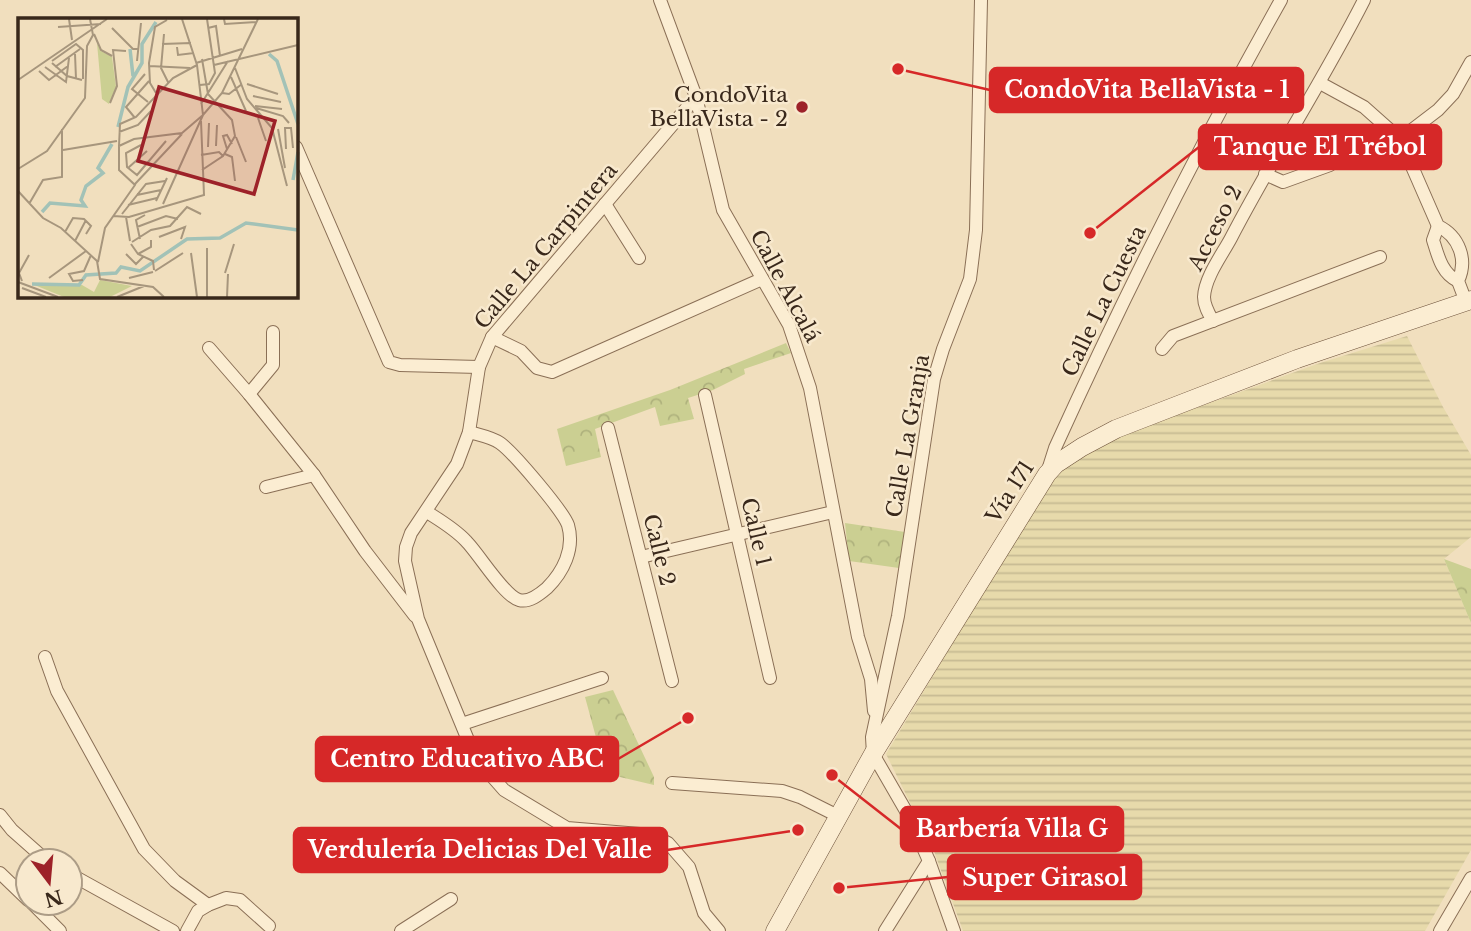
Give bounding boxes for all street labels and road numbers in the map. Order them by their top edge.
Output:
street label: Calle La Carpintera [469,157,623,334]
street label: Acceso 2 [1182,181,1248,276]
street label: Calle La Cuesta [1056,221,1152,381]
street label: Calle Alcalá [744,225,826,347]
street label: Calle La Granja [881,352,935,520]
street label: Vía 171 [980,456,1040,529]
street label: Calle 1 [736,495,776,569]
street label: Calle 2 [638,511,680,589]

